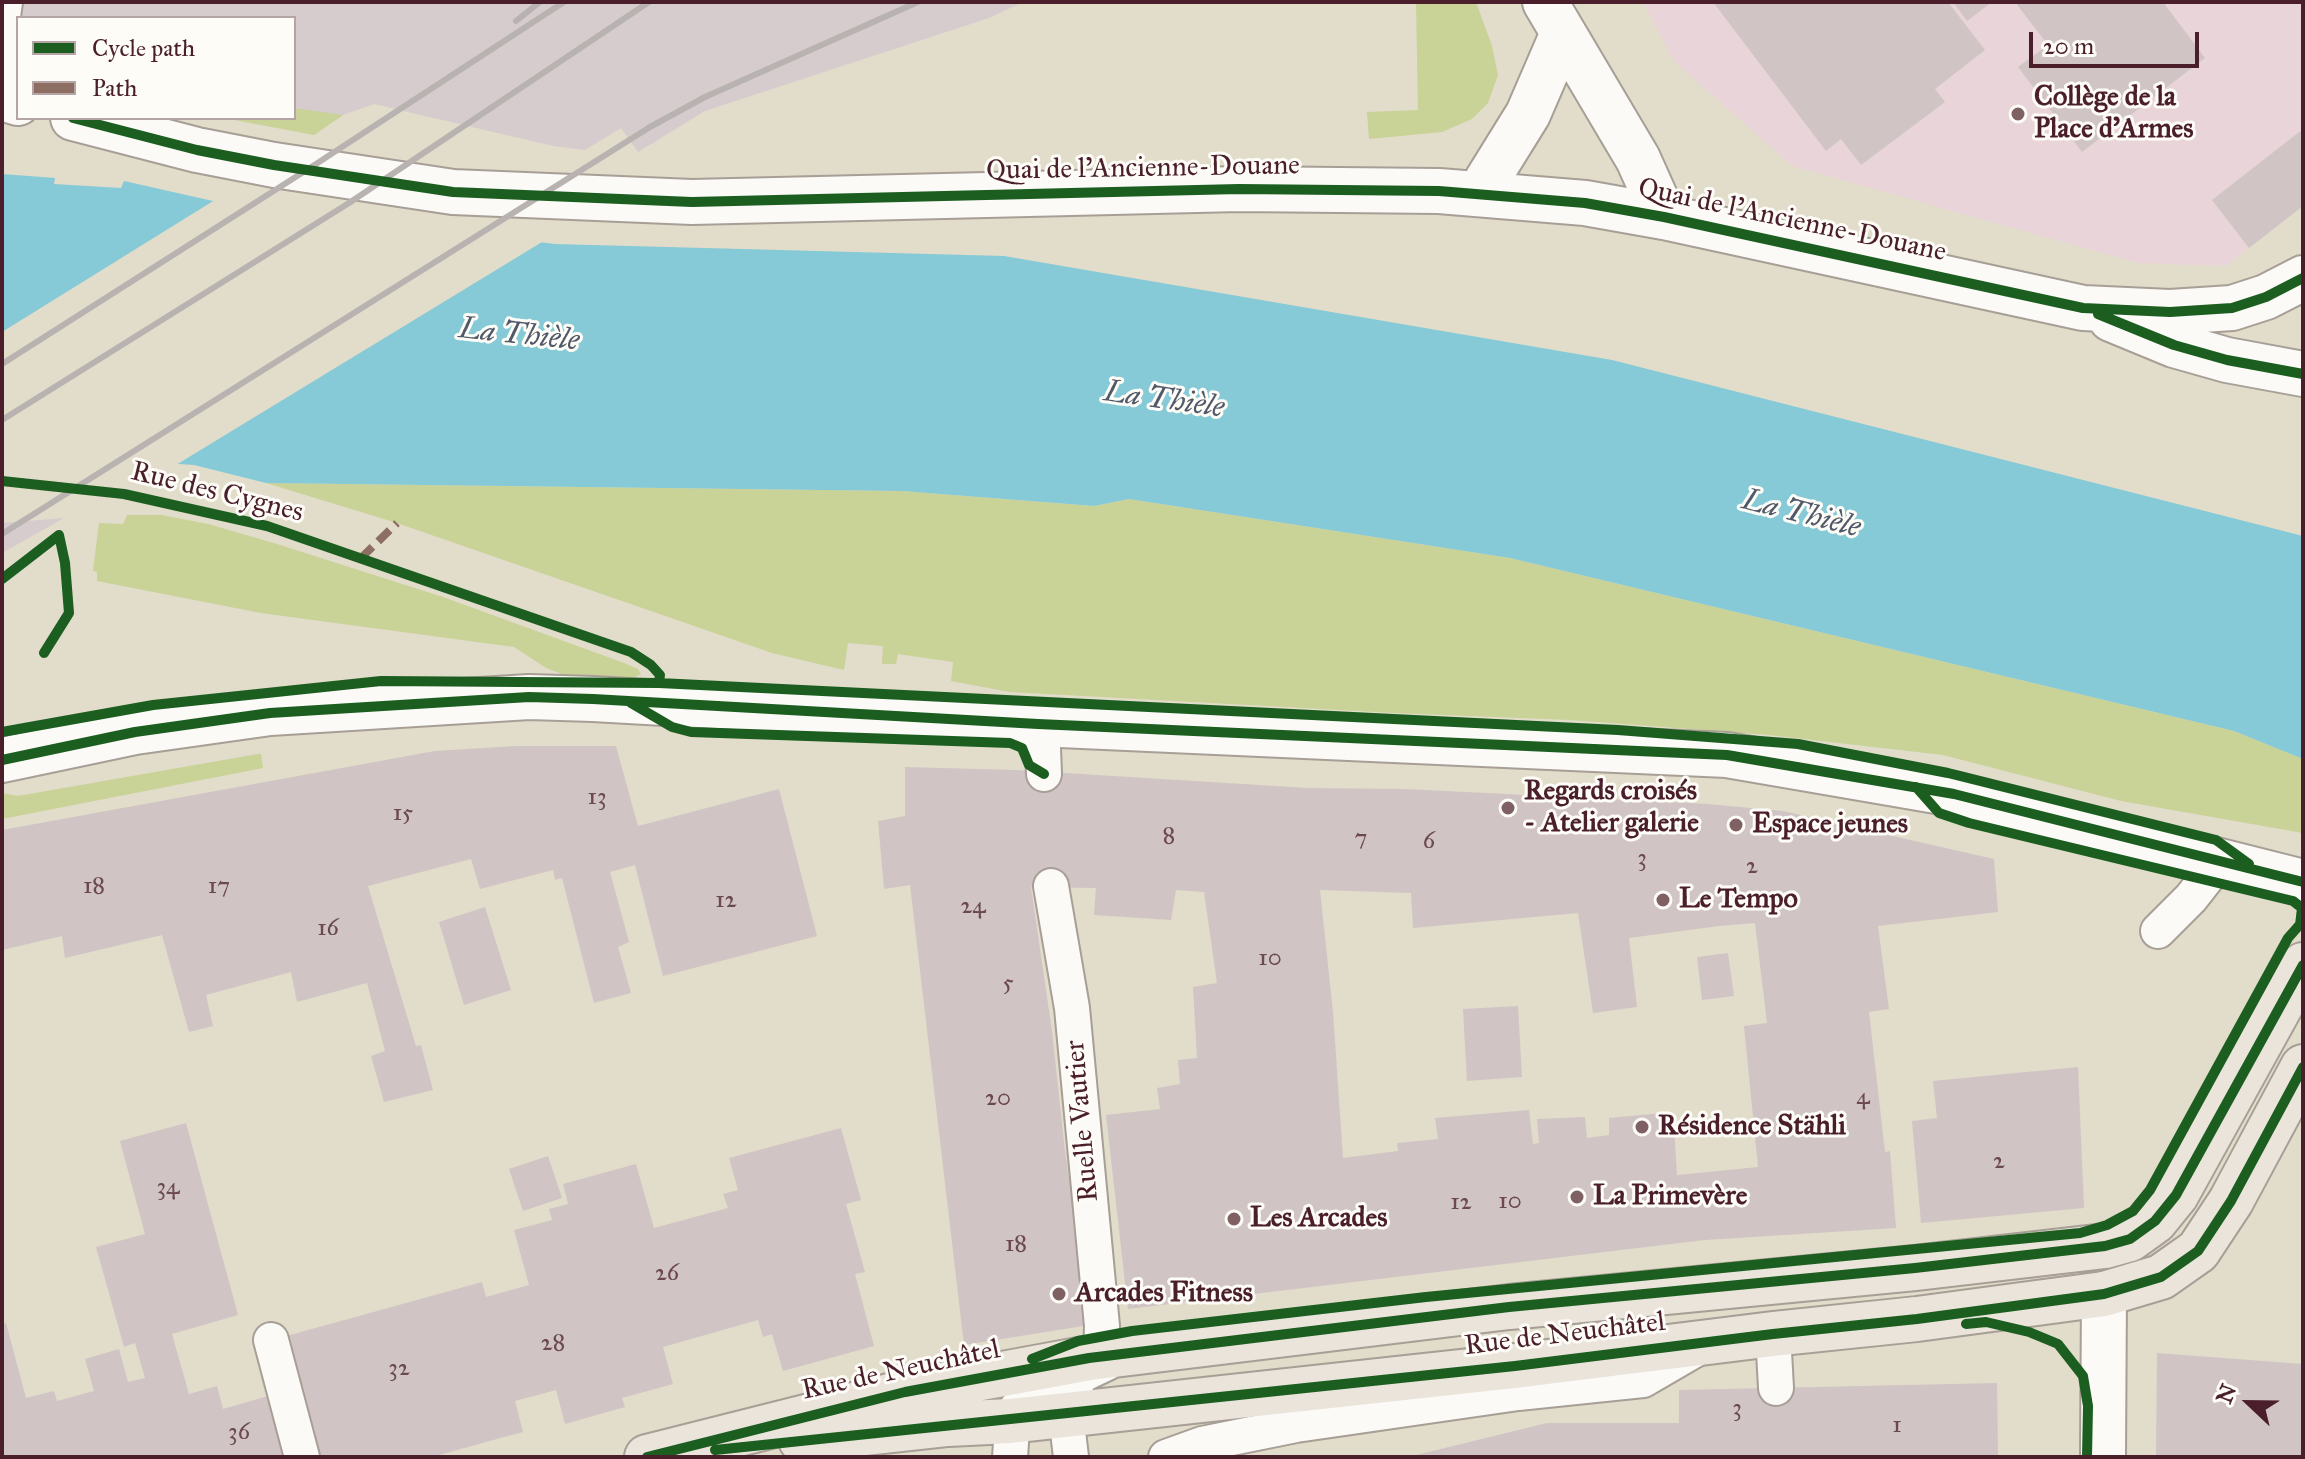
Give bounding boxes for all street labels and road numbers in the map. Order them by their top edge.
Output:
street label: Quai de l'Ancienne-Douane [986,149,1300,189]
street label: Quai de l'Ancienne-Douane [1635,172,1949,270]
street label: Rue des Cygnes [127,455,307,531]
street label: Ruelle Vautier [1059,1039,1107,1203]
street label: Rue de Neuchâtel [1463,1306,1667,1364]
street label: Rue de Neuchâtel [799,1334,1003,1408]

